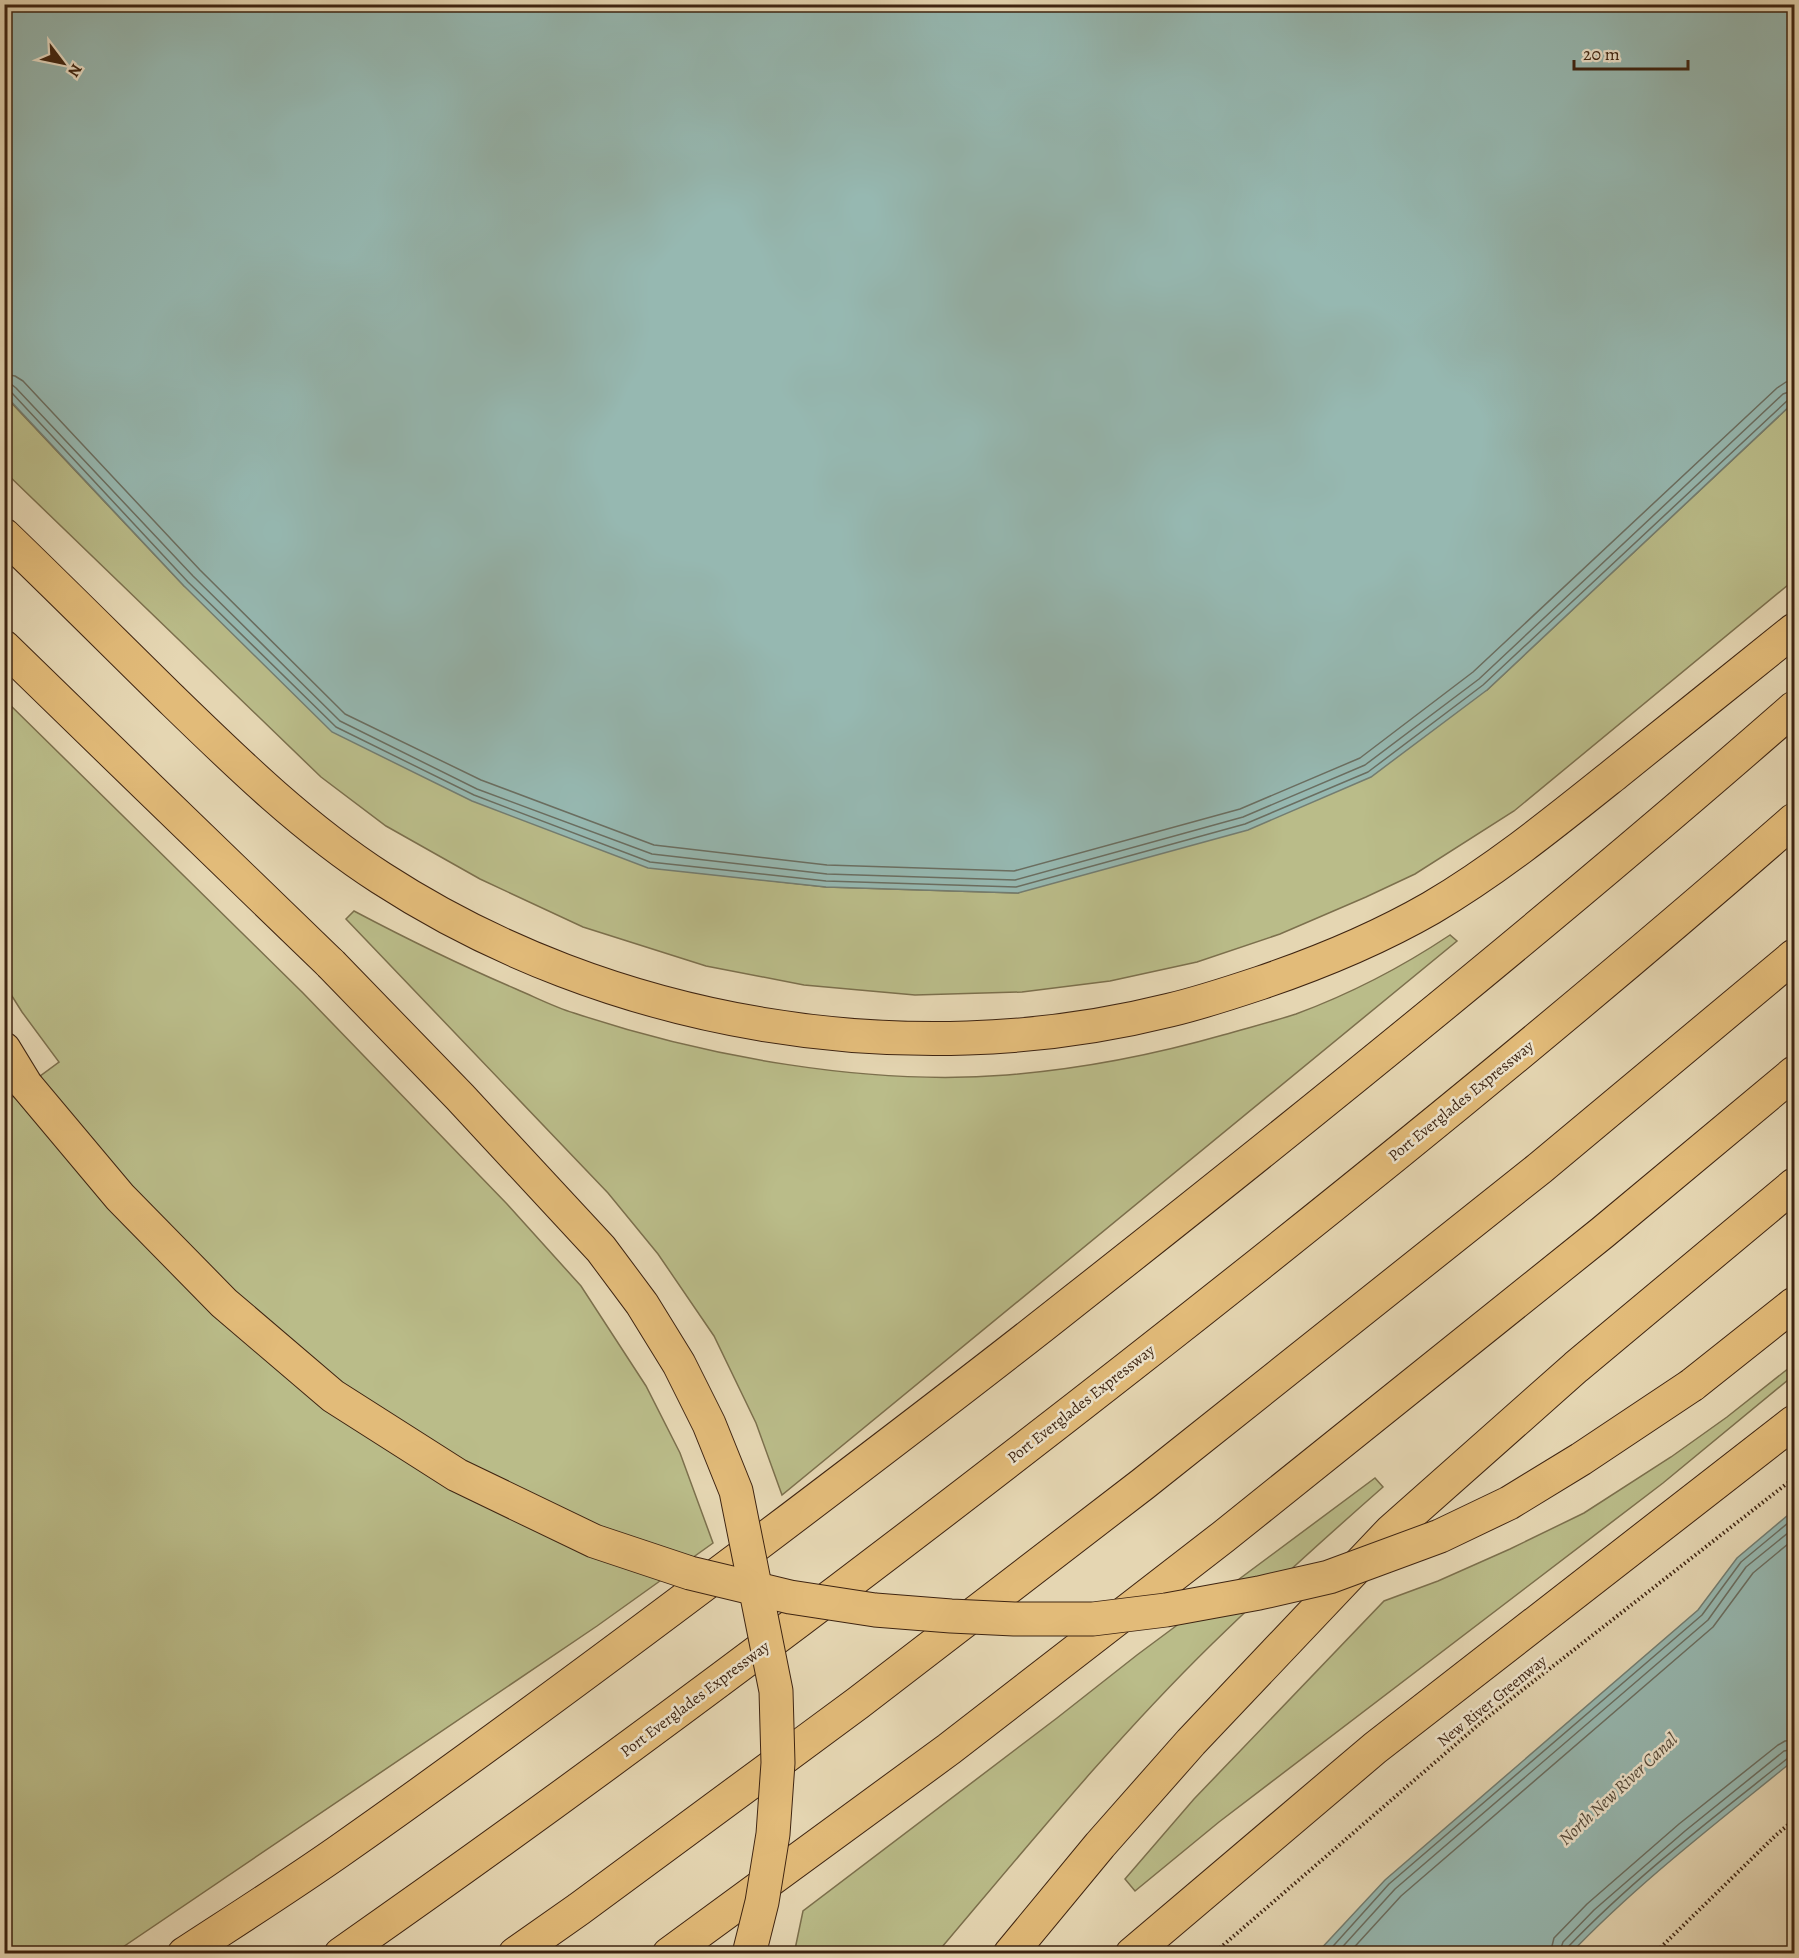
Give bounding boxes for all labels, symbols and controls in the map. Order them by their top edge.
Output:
north arrow [33,33,93,93]
scale bar [1574,33,1688,71]
text: 20 m [1583,42,1620,66]
text: N [62,60,87,81]
street label: Port Everglades Expressway [1384,1035,1539,1167]
street label: Port Everglades Expressway [1003,1339,1160,1468]
street label: Port Everglades Expressway [616,1635,775,1762]
street label: New River Greenway [1433,1650,1552,1752]
water label: North New River Canal [1553,1727,1683,1850]

